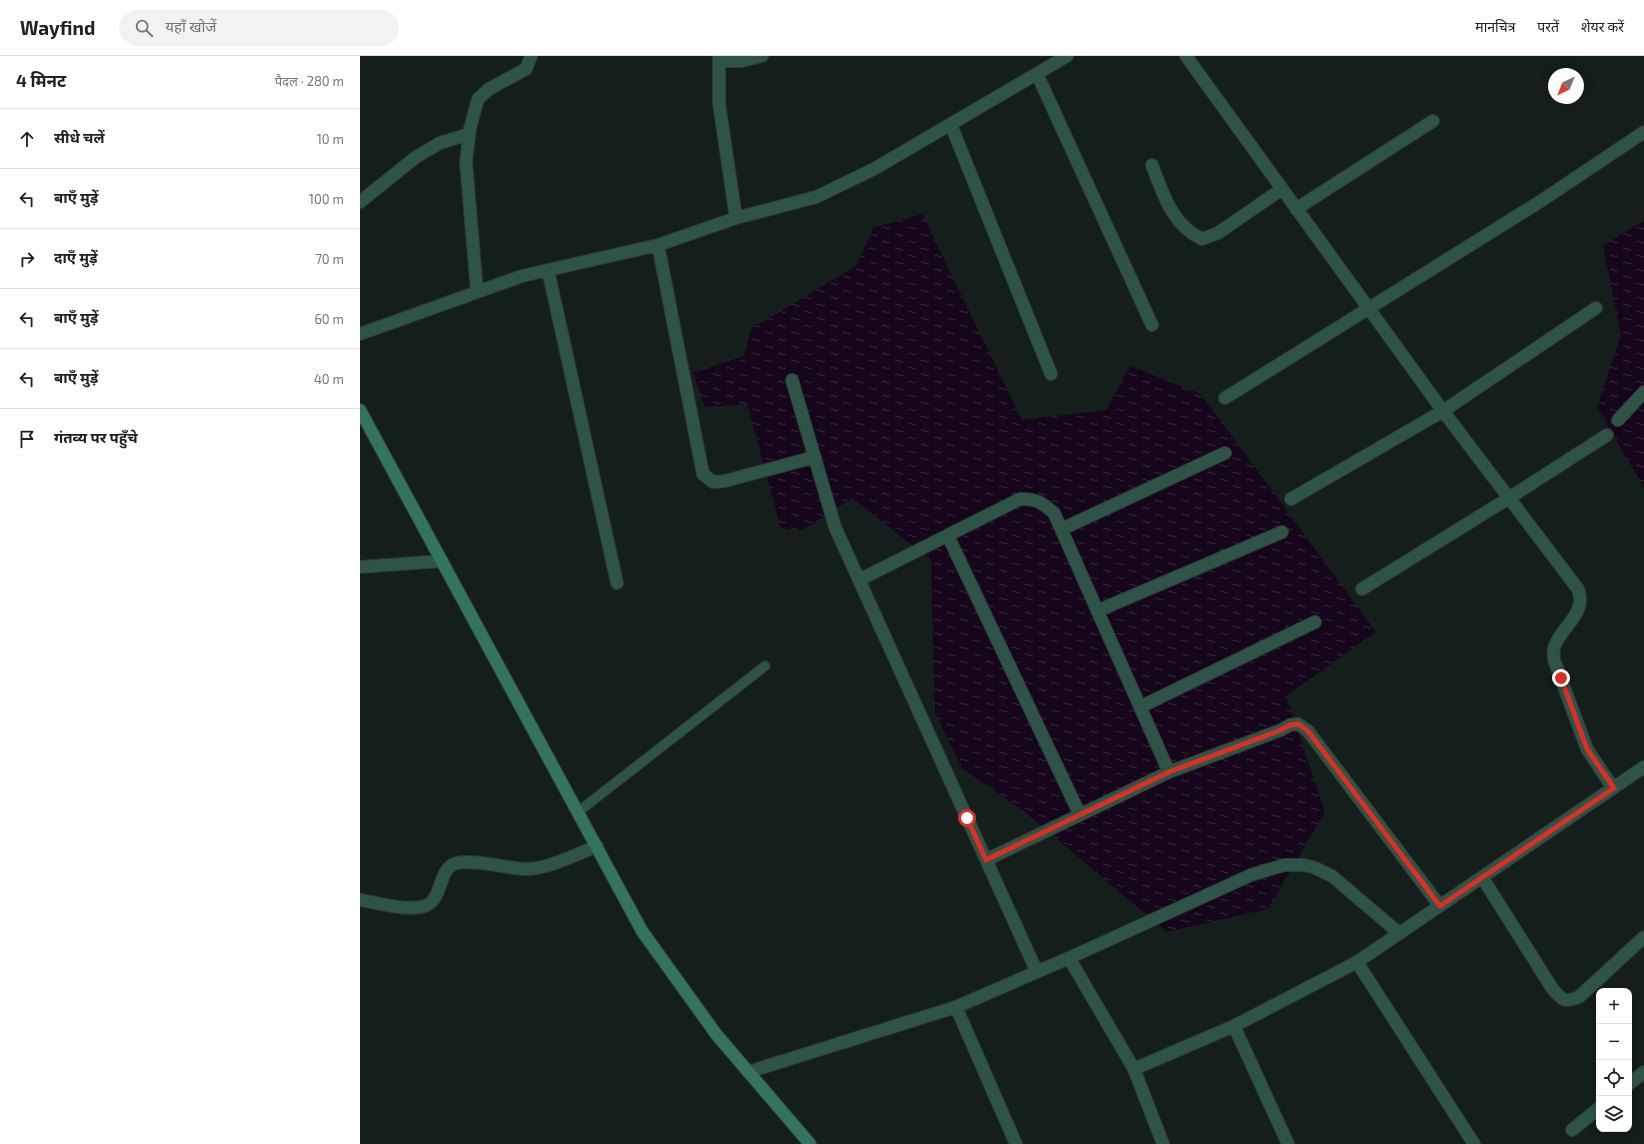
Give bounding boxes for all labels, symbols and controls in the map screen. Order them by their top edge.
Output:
search box [119,10,399,46]
text: Wayfind [20,16,95,39]
icon: search [133,17,155,39]
text: यहाँ खोजें [165,17,216,35]
text: मानचित्र [1475,18,1515,35]
text: परतें [1537,18,1559,35]
text: शेयर करें [1581,18,1624,35]
north arrow [1548,68,1584,104]
text: 4 मिनट [16,70,66,90]
text: पैदल · 280 m [275,73,344,89]
icon: ahead [16,128,38,150]
text: सीधे चलें [54,128,105,146]
text: 10 m [317,131,344,147]
icon: left [16,188,38,210]
text: बाएँ मुड़ें [54,188,98,206]
text: 100 m [309,191,344,207]
icon: right [16,248,38,270]
text: दाएँ मुड़ें [54,248,98,266]
text: 70 m [315,251,344,267]
icon: left [16,308,38,330]
text: बाएँ मुड़ें [54,308,98,326]
text: 60 m [314,311,344,327]
icon: left [16,368,38,390]
text: बाएँ मुड़ें [54,368,98,386]
text: 40 m [314,371,344,387]
icon: arrive [16,428,38,450]
text: गंतव्य पर पहुँचे [54,428,138,446]
route end [1552,669,1570,687]
route start [958,809,976,827]
map controls [1596,988,1632,1132]
button: + [1596,988,1632,1024]
button: − [1596,1024,1632,1060]
button: locate [1596,1060,1632,1096]
button: layers [1596,1096,1632,1132]

